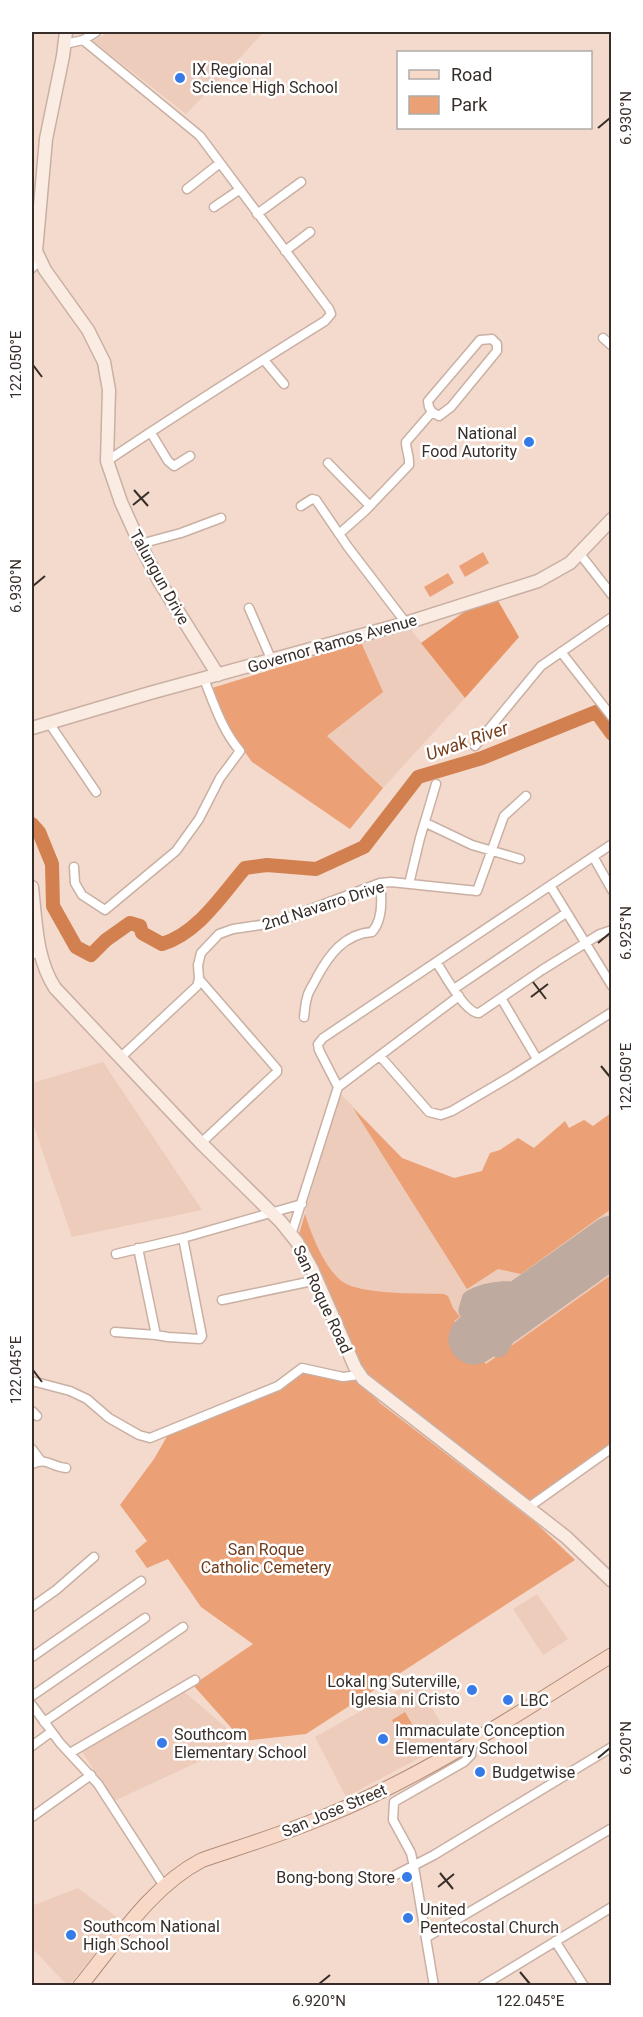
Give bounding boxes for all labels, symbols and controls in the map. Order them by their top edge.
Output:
legend [397,51,592,129]
place label: IX Regional Science High School [192,60,338,97]
text: Road [451,64,492,85]
marker: IX Regional Science High School [173,71,187,85]
text: 6.930°N [617,91,635,145]
text: Park [451,94,488,115]
text: 122.050°E [7,330,25,399]
place label: National Food Autority [422,424,517,461]
marker: National Food Autority [522,435,536,449]
street label: Talungun Drive [126,527,193,628]
text: 6.930°N [7,559,25,613]
street label: Governor Ramos Avenue [245,610,419,677]
water label: Uwak River [423,716,512,764]
street label: 2nd Navarro Drive [260,877,386,934]
text: 6.925°N [617,906,635,960]
text: 122.050°E [617,1042,635,1111]
street label: San Roque Road [289,1242,356,1356]
text: 122.045°E [7,1335,25,1404]
park label: San Roque Catholic Cemetery [201,1540,332,1577]
place label: Lokal ng Suterville, Iglesia ni Cristo [327,1672,460,1709]
marker: Lokal ng Suterville, Iglesia ni Cristo [465,1683,479,1697]
place label: LBC [520,1691,549,1710]
marker: LBC [501,1693,515,1707]
place label: Immaculate Conception Elementary School [395,1721,565,1758]
text: 6.920°N [617,1721,635,1775]
place label: Southcom Elementary School [174,1725,307,1762]
marker: Immaculate Conception Elementary School [376,1732,390,1746]
marker: Southcom Elementary School [155,1736,169,1750]
place label: Budgetwise [492,1763,575,1782]
marker: Budgetwise [473,1765,487,1779]
street label: San Jose Street [279,1780,389,1841]
place label: Bong-bong Store [276,1868,395,1887]
marker: Bong-bong Store [400,1870,414,1884]
place label: United Pentecostal Church [420,1900,559,1937]
marker: United Pentecostal Church [401,1911,415,1925]
place label: Southcom National High School [83,1917,220,1954]
marker: Southcom National High School [64,1928,78,1942]
text: 6.920°N [292,1992,346,2010]
text: 122.045°E [496,1992,565,2010]

